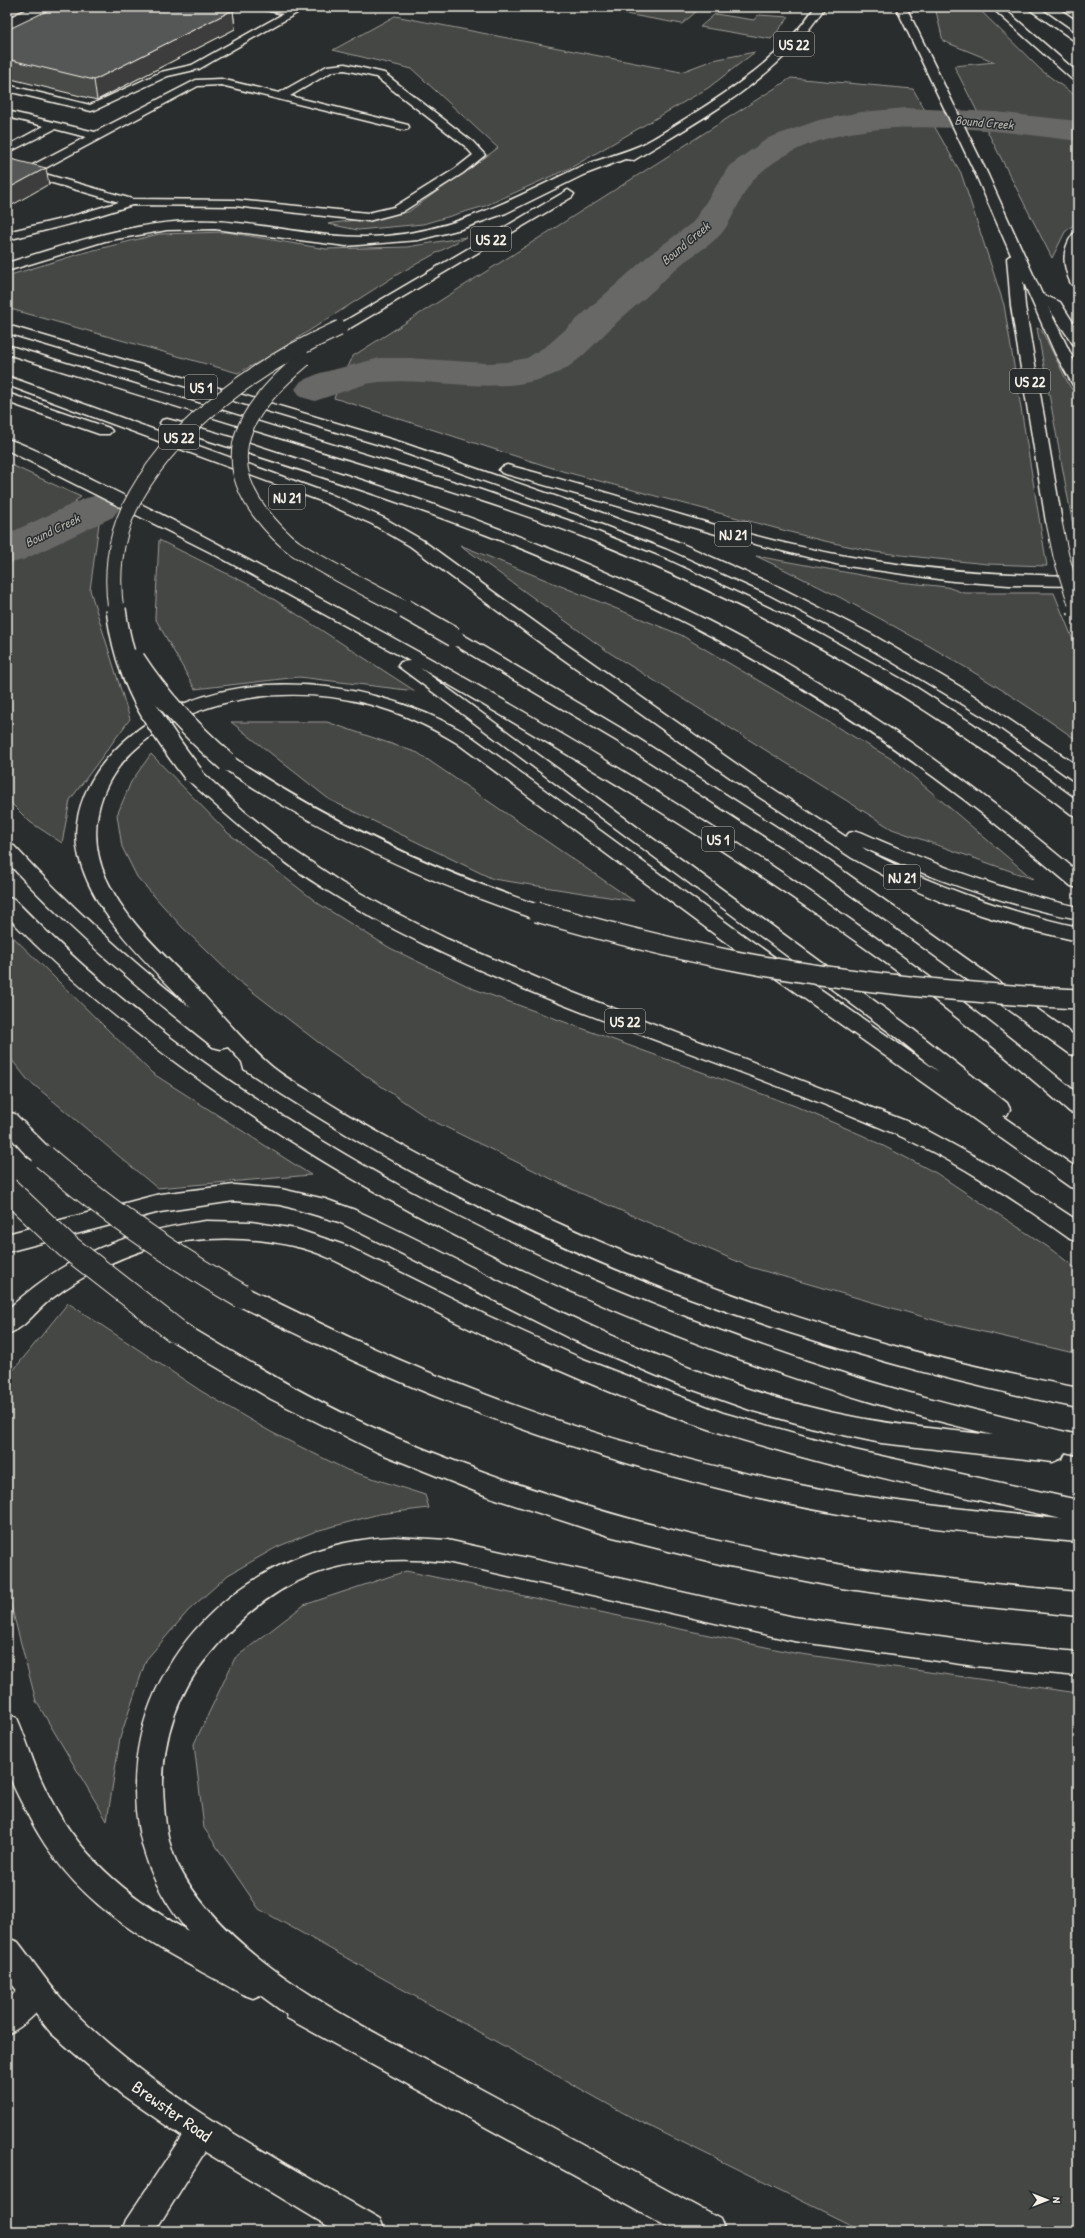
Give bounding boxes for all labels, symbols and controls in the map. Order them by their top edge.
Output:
road number: US 22 [774,32,814,56]
water label: Bound Creek [954,110,1016,134]
water label: Bound Creek [657,216,715,269]
road number: US 22 [471,227,511,251]
road number: US 22 [1010,369,1050,393]
road number: US 1 [185,375,217,399]
road number: US 22 [159,425,199,449]
road number: NJ 21 [269,485,305,509]
water label: Bound Creek [22,508,84,551]
road number: NJ 21 [715,522,751,546]
road number: US 1 [702,827,734,851]
road number: NJ 21 [884,865,920,889]
road number: US 22 [605,1009,645,1033]
street label: Brewster Road [127,2074,217,2148]
north arrow [1027,2180,1067,2220]
text: N [1050,2197,1064,2203]

